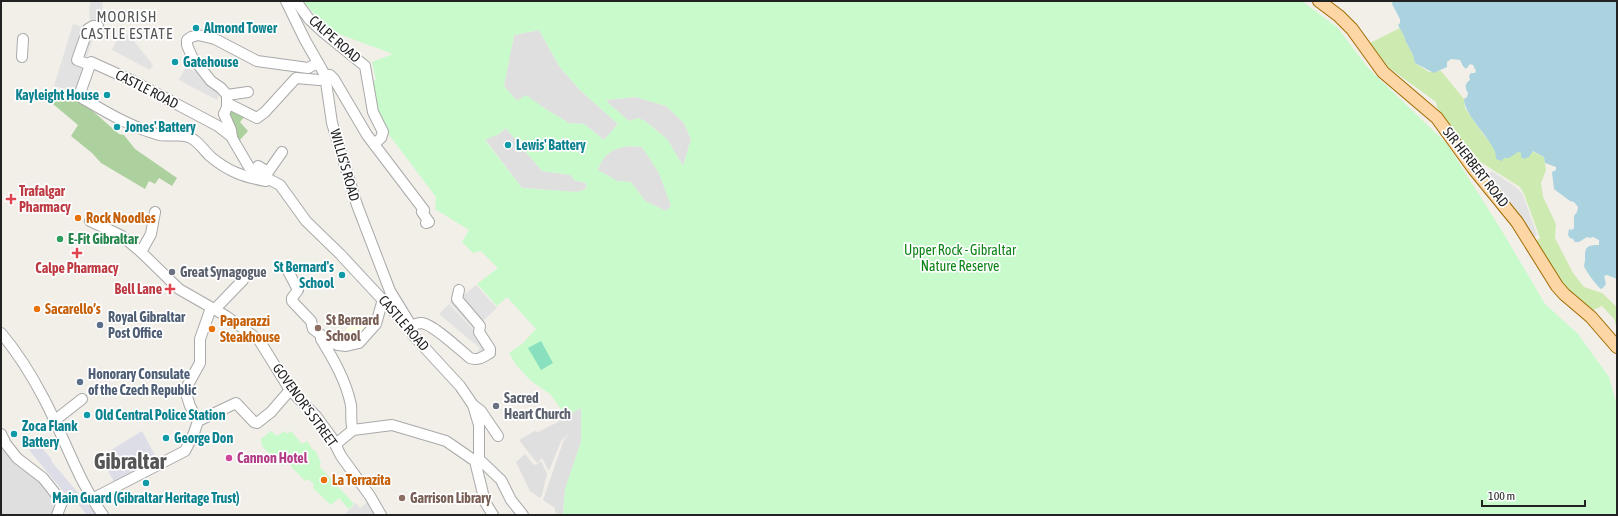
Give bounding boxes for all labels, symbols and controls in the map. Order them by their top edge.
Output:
district label: MOORISH CASTLE ESTATE [81,8,173,42]
street label: CALPE ROAD [306,12,364,66]
place label: Almond Tower [203,20,278,36]
marker: Almond Tower [191,23,201,33]
place label: Gatehouse [183,54,239,70]
marker: Gatehouse [170,57,180,67]
street label: CASTLE ROAD [113,66,181,112]
place label: Kayleight House [15,87,99,103]
marker: Kayleight House [102,90,112,100]
place label: Jones' Battery [124,119,196,135]
marker: Jones' Battery [112,122,122,132]
street label: SIR HERBERT ROAD [1440,124,1512,210]
street label: WILLIS’S ROAD [327,127,363,203]
place label: Lewis' Battery [516,137,586,153]
marker: Lewis' Battery [503,140,513,150]
place label: Trafalgar Pharmacy [19,183,71,215]
marker: Trafalgar Pharmacy [6,194,16,204]
place label: Rock Noodles [86,210,156,226]
marker: Rock Noodles [73,213,83,223]
place label: E-Fit Gibraltar [68,231,139,247]
marker: E-Fit Gibraltar [55,234,65,244]
park label: Upper Rock - Gibraltar Nature Reserve [904,242,1017,274]
marker: Calpe Pharmacy [72,248,82,258]
place label: St Bernard's School [274,259,334,291]
place label: Calpe Pharmacy [35,260,119,276]
place label: Great Synagogue [180,264,267,280]
marker: Great Synagogue [167,267,177,277]
marker: St Bernard's School [337,270,347,280]
place label: Bell Lane [115,281,162,297]
marker: Bell Lane [165,284,175,294]
street label: CASTLE ROAD [376,292,433,354]
place label: Sacarello’s [45,301,101,317]
marker: Sacarello’s [32,304,42,314]
place label: Royal Gibraltar Post Office [108,309,186,341]
place label: St Bernard School [326,312,379,344]
place label: Paparazzi Steakhouse [220,313,280,345]
marker: Royal Gibraltar Post Office [95,320,105,330]
marker: St Bernard School [313,323,323,333]
marker: Paparazzi Steakhouse [207,324,217,334]
street label: GOVENOR'S STREET [269,360,341,450]
place label: Honorary Consulate of the Czech Republic [88,366,197,398]
marker: Honorary Consulate of the Czech Republic [75,377,85,387]
place label: Sacred Heart Church [504,390,571,422]
marker: Sacred Heart Church [491,401,501,411]
place label: Old Central Police Station [95,407,226,423]
marker: Old Central Police Station [82,410,92,420]
place label: Zoca Flank Battery [22,418,78,450]
marker: Zoca Flank Battery [9,429,19,439]
place label: George Don [174,430,233,446]
marker: George Don [161,433,171,443]
district label: Gibraltar [94,448,167,474]
place label: Cannon Hotel [237,450,308,466]
marker: Cannon Hotel [224,453,234,463]
place label: La Terrazita [332,472,391,488]
marker: La Terrazita [319,475,329,485]
marker: Main Guard (Gibraltar Heritage Trust) [141,478,151,488]
scale bar [1482,482,1585,508]
text: 100 m [1488,489,1515,503]
place label: Main Guard (Gibraltar Heritage Trust) [52,490,240,506]
place label: Garrison Library [410,490,491,506]
marker: Garrison Library [397,493,407,503]

